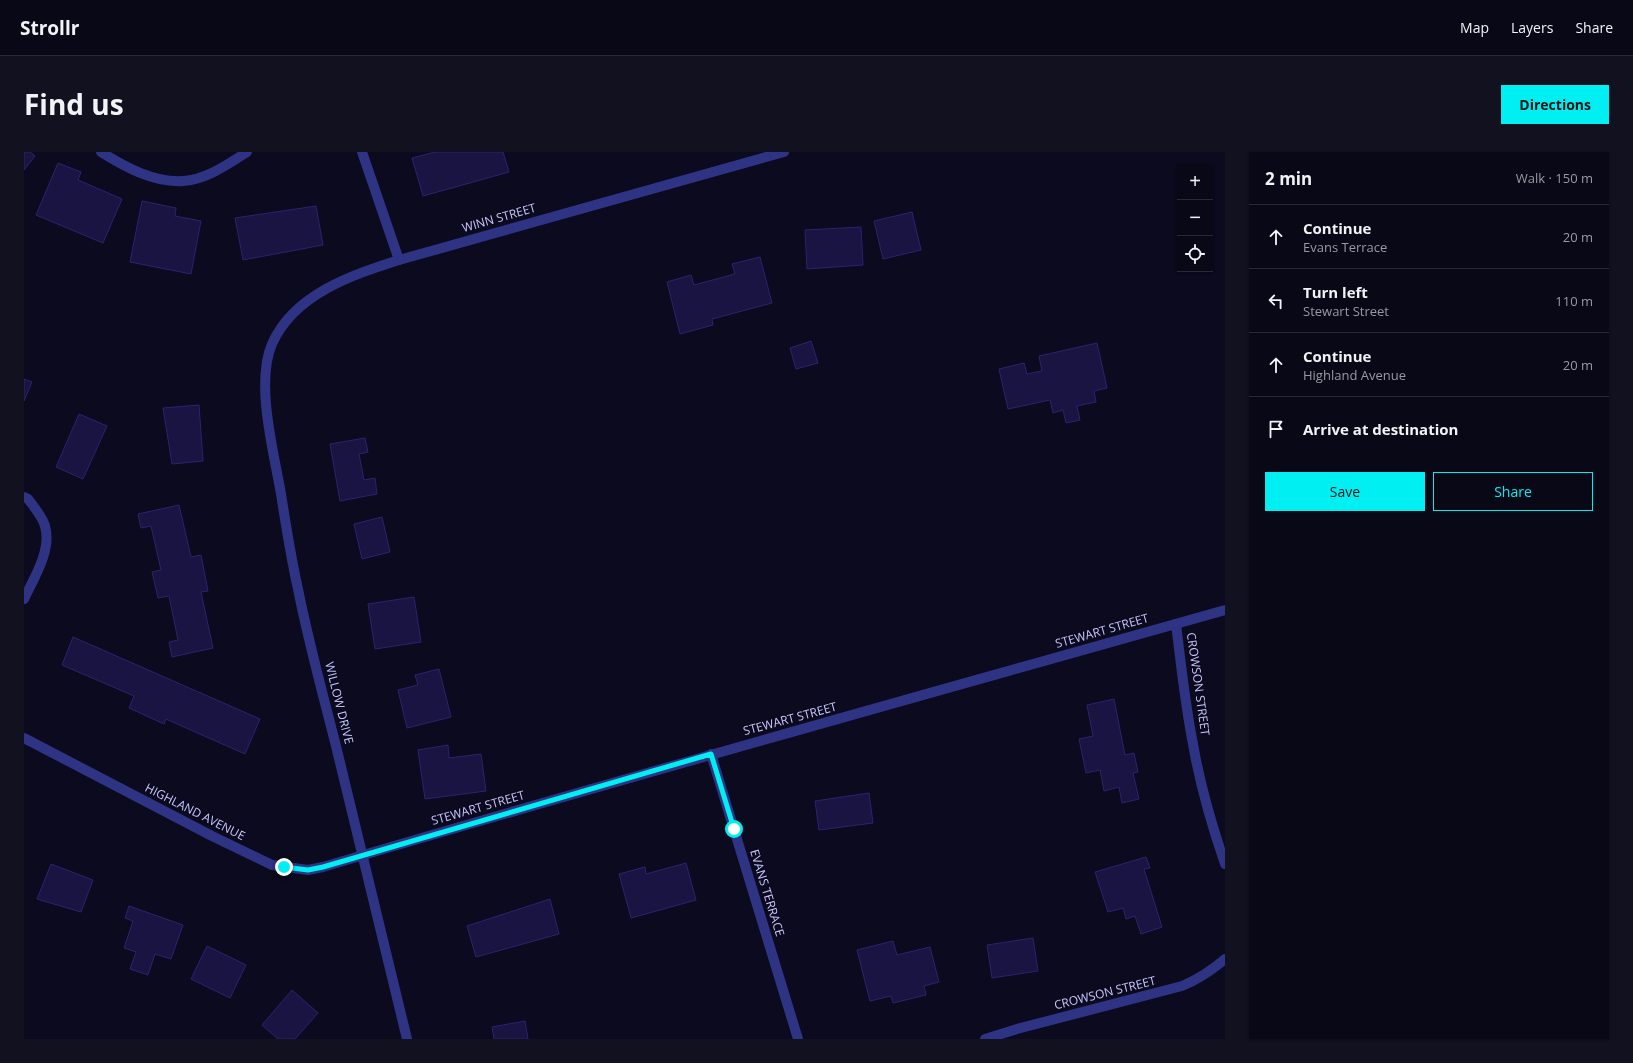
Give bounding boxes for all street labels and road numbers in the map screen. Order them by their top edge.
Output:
street label: WINN STREET [460,199,538,236]
street label: STEWART STREET [1053,609,1151,652]
street label: CROWSON STREET [1183,631,1214,737]
street label: WILLOW DRIVE [321,660,358,746]
street label: STEWART STREET [741,698,839,739]
street label: HIGHLAND AVENUE [142,779,248,844]
street label: STEWART STREET [429,786,527,829]
street label: EVANS TERRACE [746,847,789,938]
street label: CROWSON STREET [1052,972,1158,1013]

